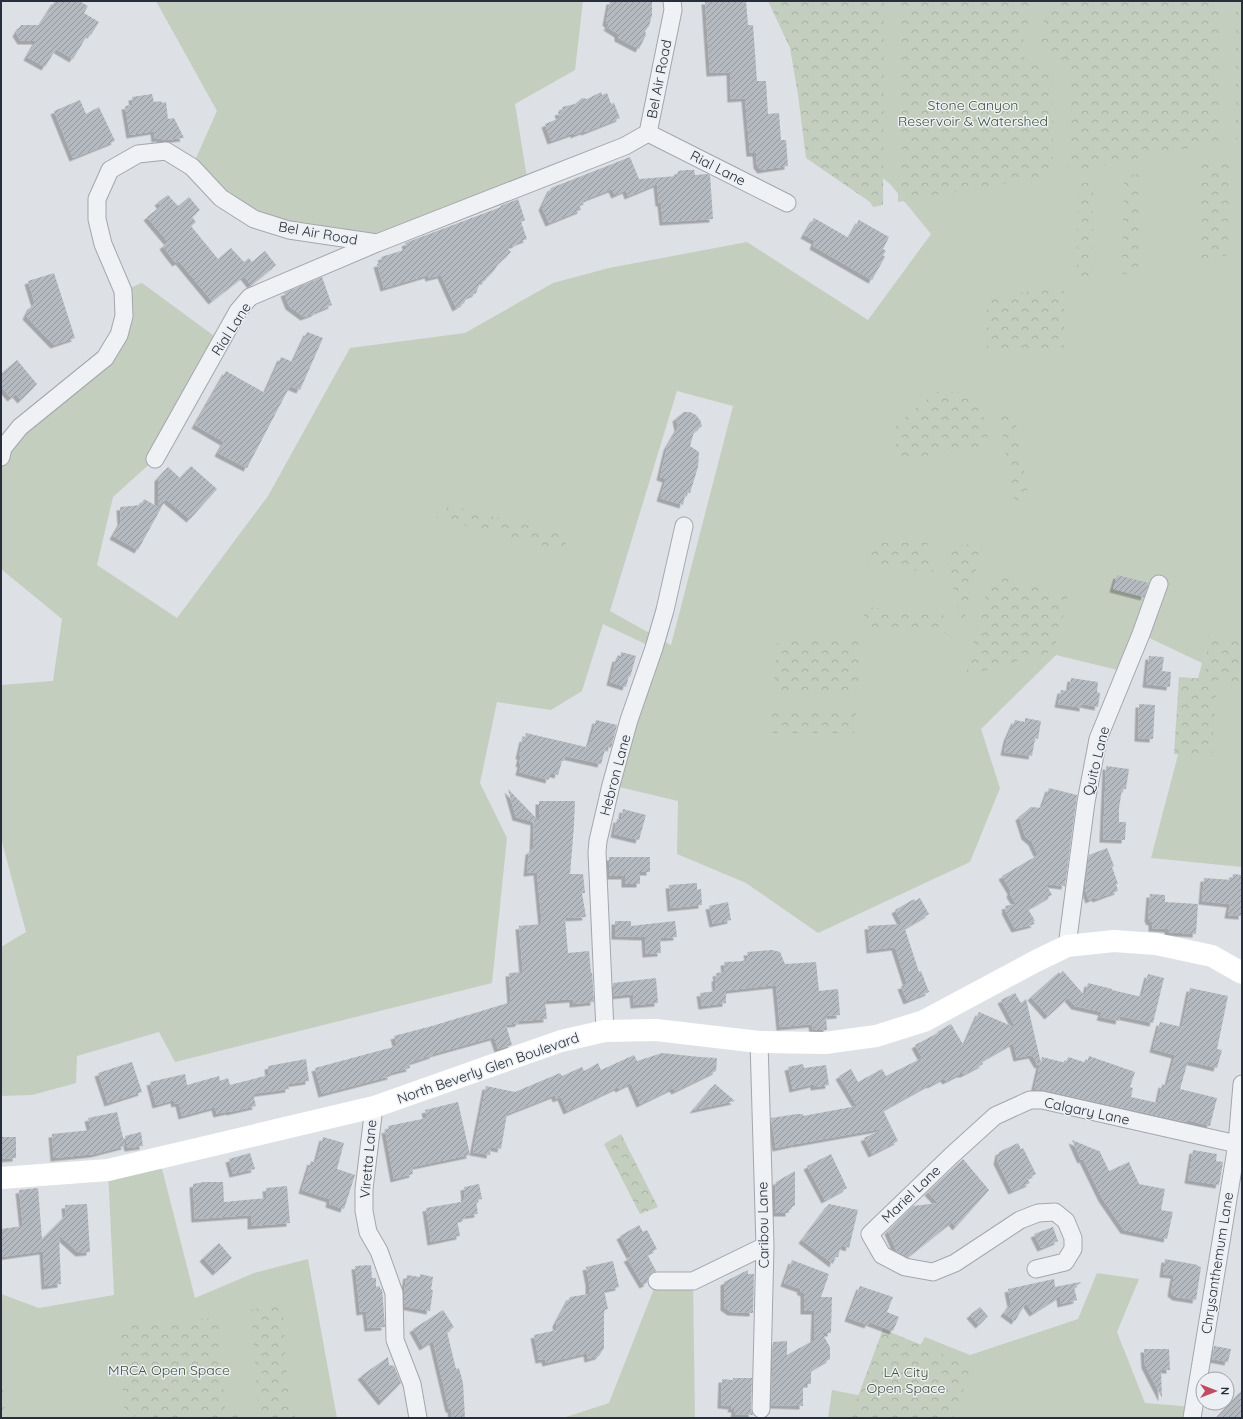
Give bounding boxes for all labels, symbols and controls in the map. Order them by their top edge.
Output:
street label: Bel Air Road [643,38,675,120]
park label: Stone Canyon Reservoir & Watershed [898,96,1048,130]
street label: Rial Lane [687,146,749,190]
street label: Bel Air Road [277,217,359,249]
street label: Rial Lane [207,299,255,359]
street label: Quito Lane [1079,724,1113,797]
street label: Hebron Lane [595,732,635,818]
street label: North Beverly Glen Boulevard [395,1028,581,1108]
street label: Calgary Lane [1043,1093,1131,1129]
street label: Viretta Lane [356,1119,380,1199]
street label: Mariel Lane [878,1161,944,1227]
street label: Caribou Lane [753,1181,773,1268]
street label: Chrysanthemum Lane [1197,1191,1237,1335]
park label: MRCA Open Space [108,1361,230,1379]
park label: LA City Open Space [866,1363,946,1397]
north arrow [1195,1371,1235,1411]
text: N [1218,1387,1232,1395]

